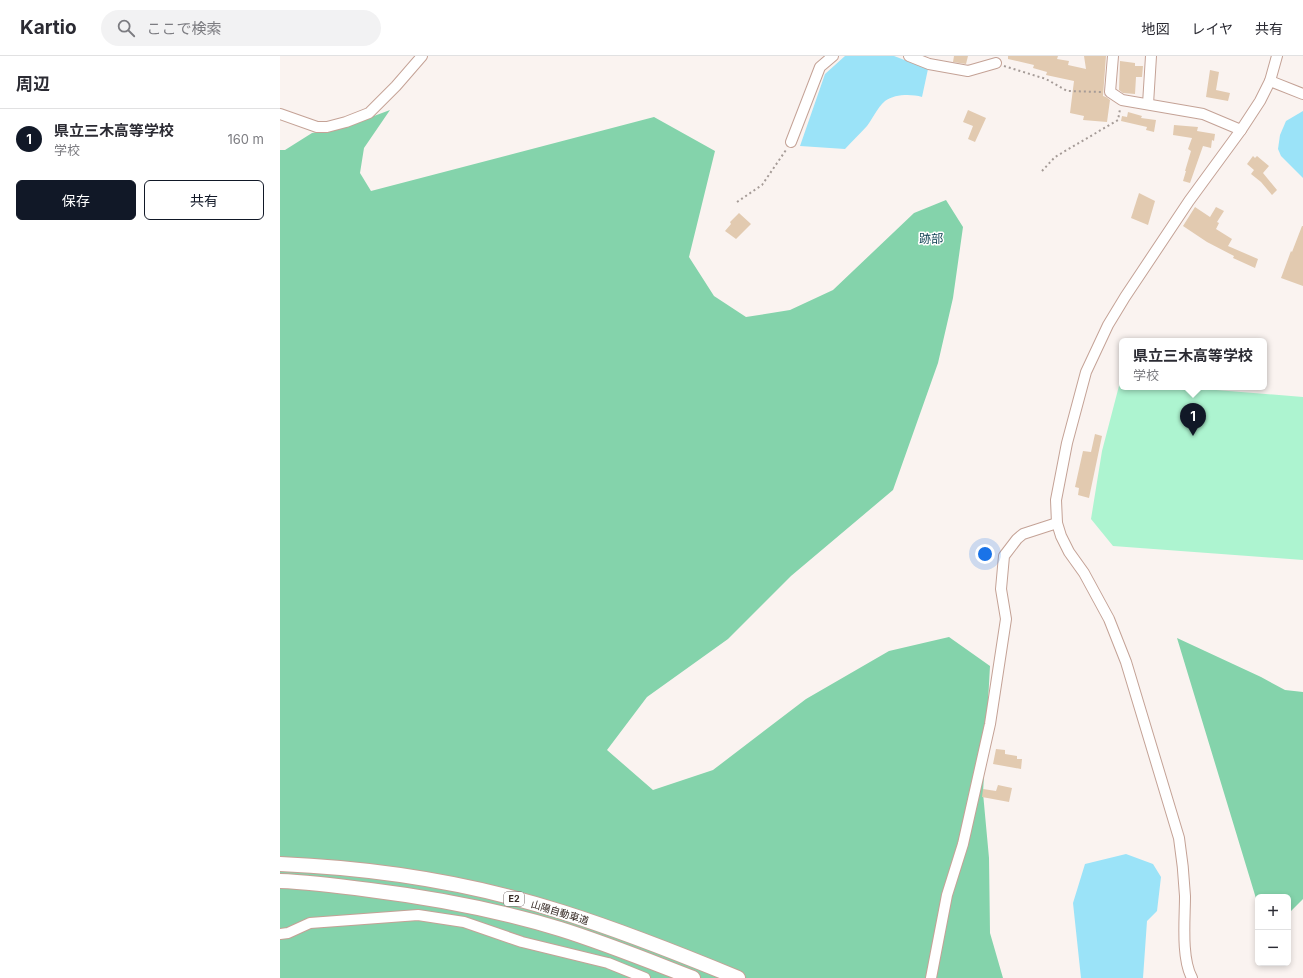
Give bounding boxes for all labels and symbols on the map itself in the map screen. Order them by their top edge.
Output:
district label: 跡部 [919,231,943,246]
pin: 1 [1180,403,1206,436]
your location [975,544,995,564]
road number: E2 [504,892,524,906]
street label: 山陽自動車道 [530,897,590,927]

